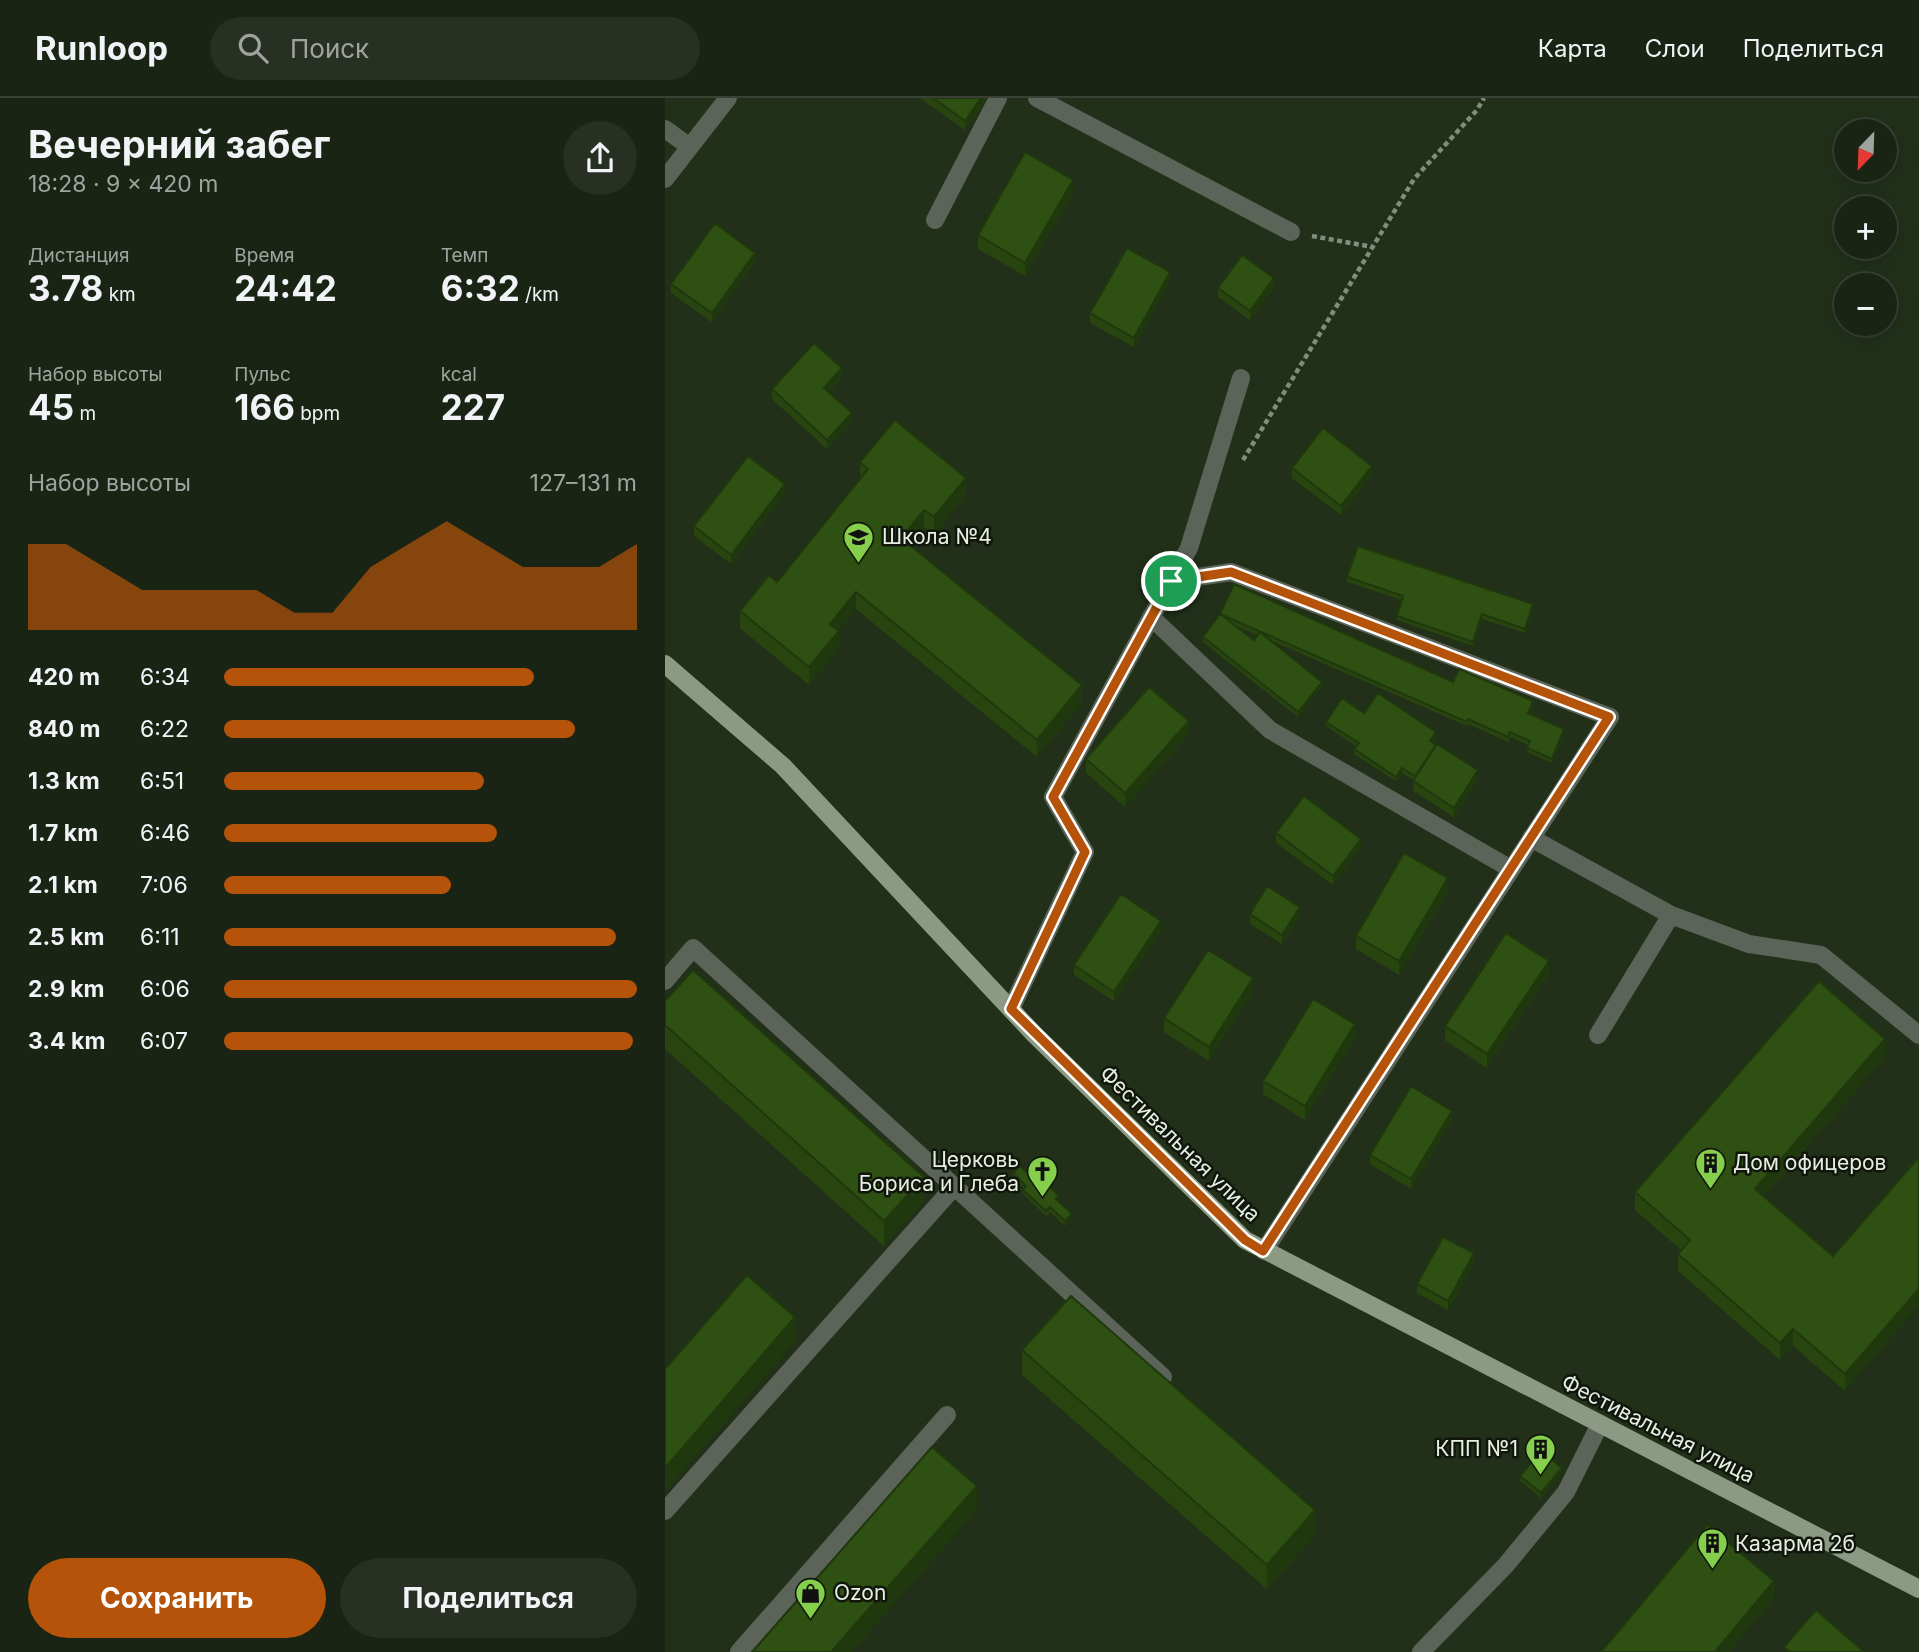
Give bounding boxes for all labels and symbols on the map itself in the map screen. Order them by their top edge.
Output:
north arrow [1834,119,1897,182]
school or university icon: Школа №4 [842,520,876,564]
place label: Школа №4 [882,524,992,549]
pin [1141,551,1201,611]
street label: Фестивальная улица [1095,1061,1266,1227]
building icon: Дом офицеров [1693,1146,1727,1190]
place label: Церковь Бориса и Глеба [859,1147,1019,1196]
place label: Дом офицеров [1733,1150,1886,1175]
church icon: Церковь Бориса и Глеба [1025,1155,1059,1199]
street label: Фестивальная улица [1558,1369,1759,1488]
building icon: КПП №1 [1524,1432,1558,1476]
place label: КПП №1 [1435,1436,1518,1461]
building icon: Казарма 2б [1695,1527,1729,1571]
place label: Казарма 2б [1735,1531,1855,1556]
shop icon: Ozon [794,1576,828,1620]
place label: Ozon [834,1580,886,1605]

